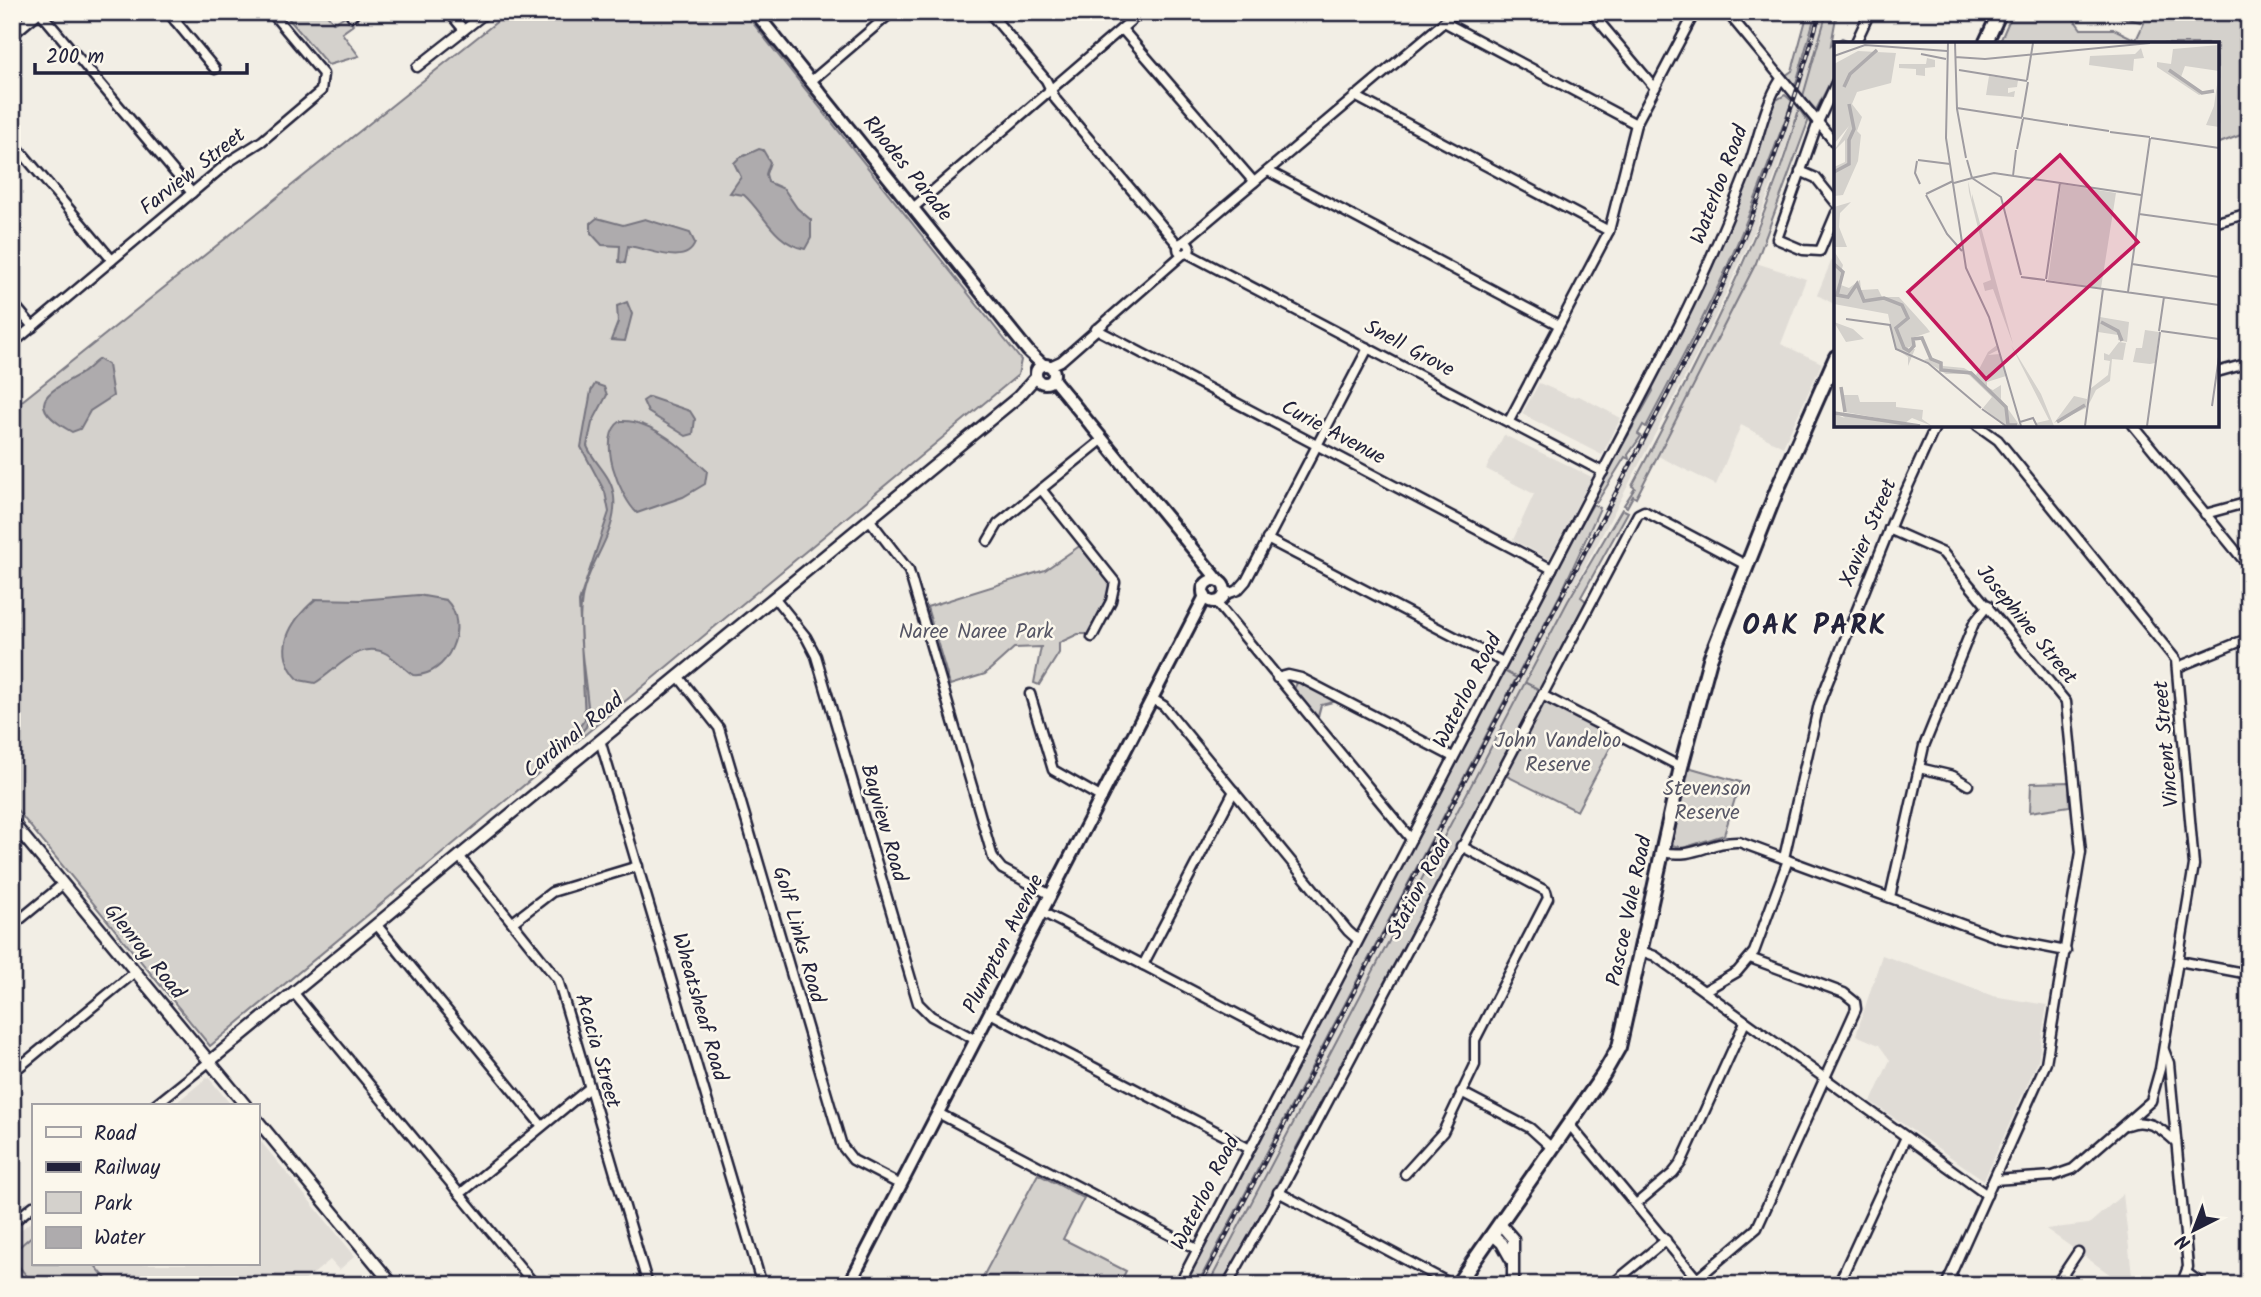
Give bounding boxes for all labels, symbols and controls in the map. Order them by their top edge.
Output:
scale bar [35,32,247,76]
text: 200 m [46,41,104,74]
inset map [1834,42,2219,427]
street label: Rhodes Parade [854,109,961,230]
street label: Farview Street [133,119,254,224]
street label: Waterloo Road [1682,120,1758,249]
street label: Snell Grove [1358,311,1461,387]
street label: Curie Avenue [1275,392,1392,475]
street label: Xavier Street [1831,473,1907,592]
street label: Josephine Street [1967,558,2085,693]
district label: OAK PARK [1742,604,1888,649]
park label: Naree Naree Park [899,616,1054,649]
street label: Waterloo Road [1425,627,1511,754]
street label: Vincent Street [2145,678,2189,809]
street label: Cardinal Road [516,685,632,787]
park label: John Vandeloo Reserve [1495,725,1621,782]
street label: Bayview Road [850,760,916,886]
park label: Stevenson Reserve [1663,773,1751,830]
street label: Station Road [1379,830,1461,946]
street label: Pascoe Vale Road [1598,832,1662,989]
street label: Golf Links Road [763,863,833,1008]
street label: Plumpton Avenue [955,868,1054,1019]
street label: Glenroy Road [95,897,193,1008]
street label: Wheatsheaf Road [662,929,736,1086]
street label: Acacia Street [565,990,629,1113]
legend [32,1104,259,1266]
text: Road [94,1118,137,1151]
street label: Waterloo Road [1163,1129,1249,1256]
text: Railway [94,1152,160,1185]
text: Park [94,1188,132,1221]
north arrow [2160,1196,2230,1266]
text: Water [94,1222,146,1255]
text: N [2169,1226,2198,1256]

